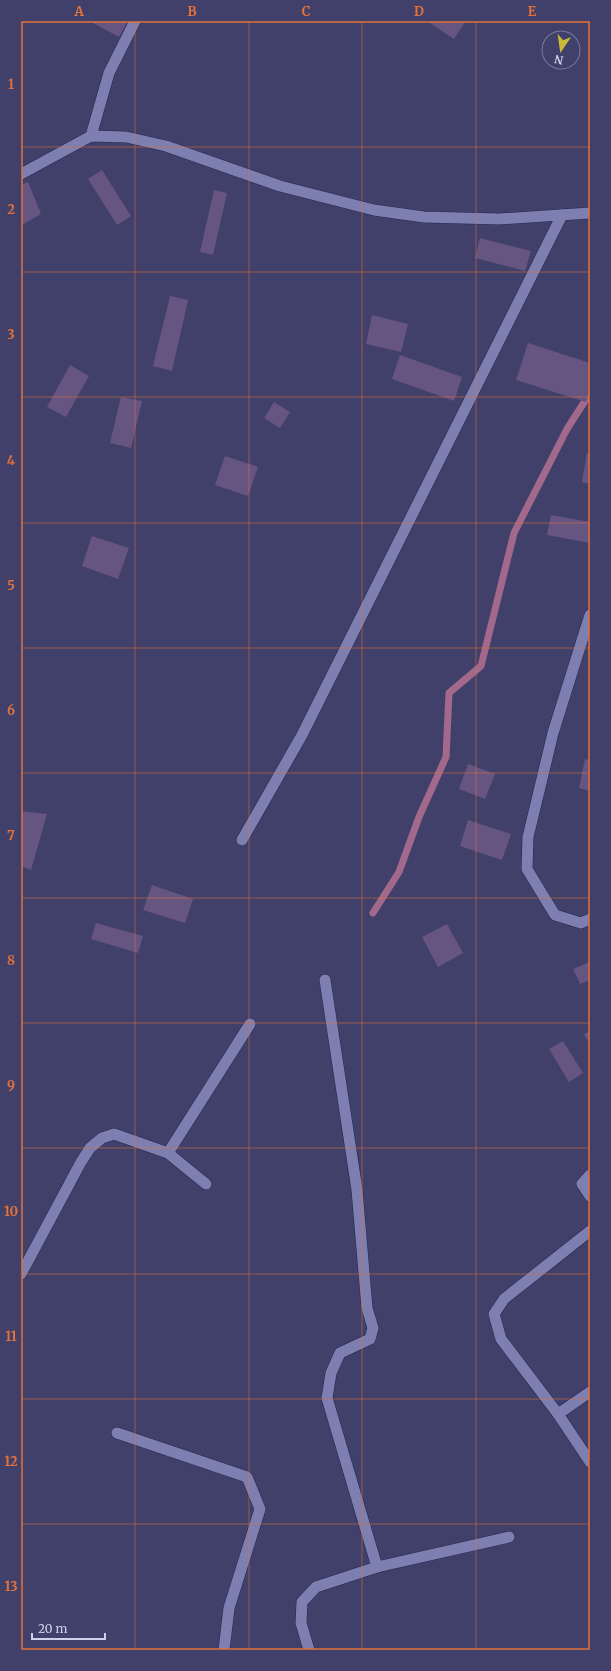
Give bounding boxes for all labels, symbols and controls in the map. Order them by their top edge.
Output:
text: A [73,3,84,20]
text: B [187,3,197,20]
text: C [302,3,311,20]
text: D [414,3,424,20]
text: E [528,3,537,20]
north arrow [541,30,581,70]
text: N [553,52,565,68]
text: 1 [8,76,14,93]
text: 2 [7,201,15,218]
text: 3 [7,326,15,343]
text: 4 [7,452,16,469]
text: 5 [7,577,15,594]
text: 6 [7,702,15,719]
text: 7 [7,827,15,844]
text: 8 [7,952,15,969]
text: 9 [7,1077,15,1094]
text: 10 [4,1203,18,1220]
text: 11 [5,1328,17,1345]
text: 12 [4,1453,18,1470]
text: 13 [4,1578,18,1595]
scale bar [32,1615,105,1641]
text: 20 m [38,1621,67,1636]

